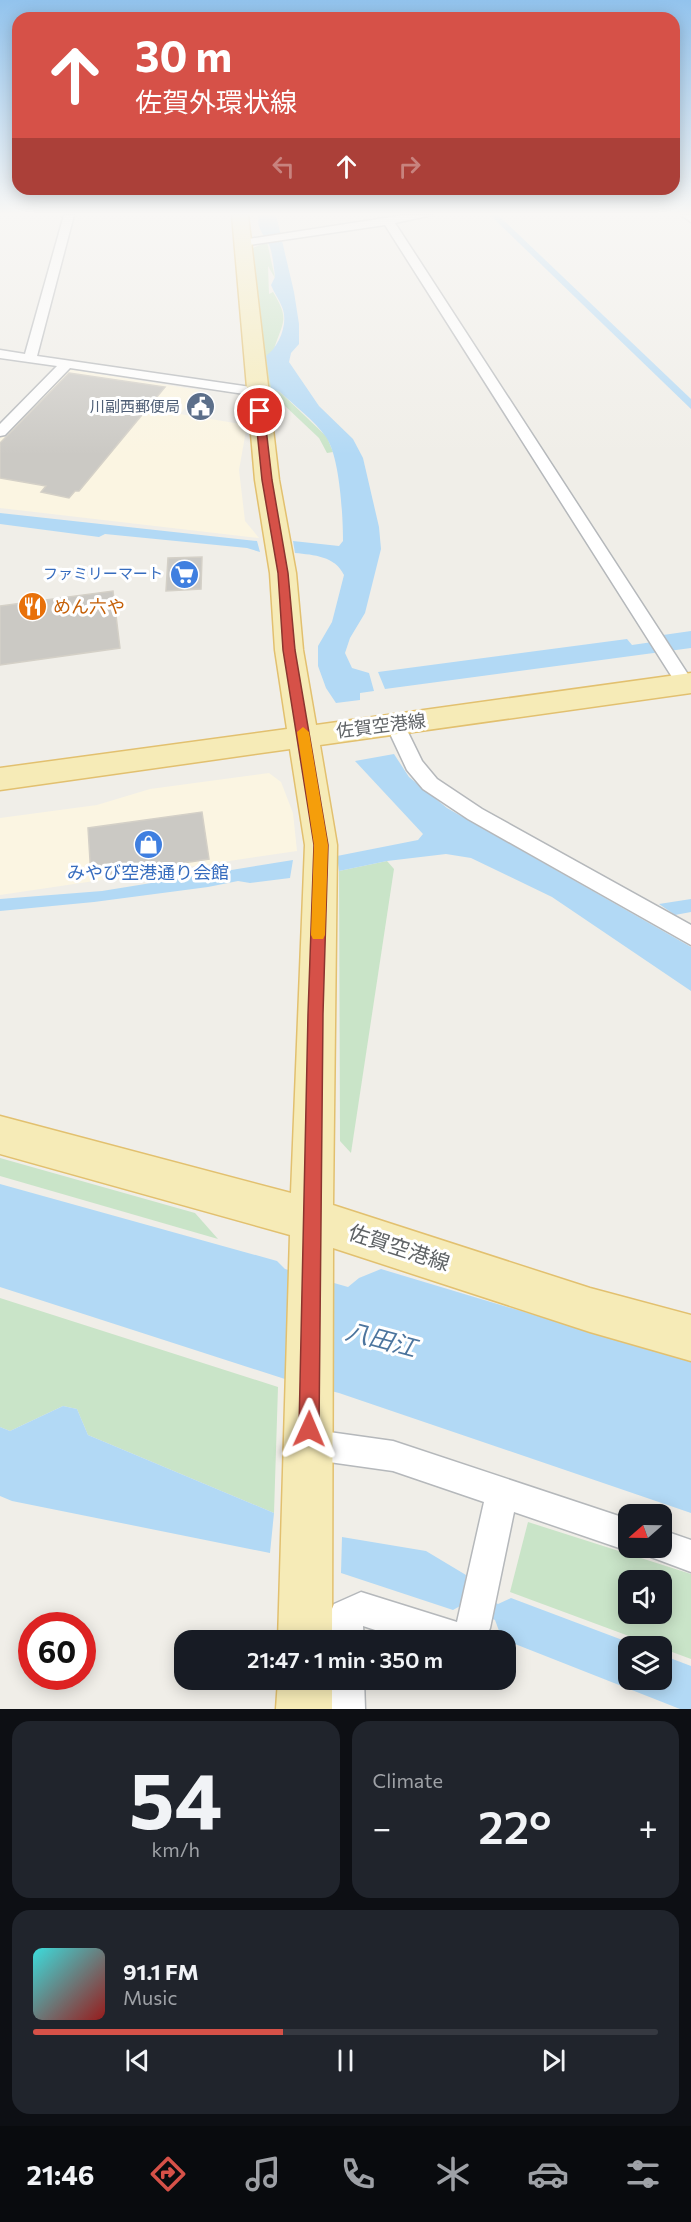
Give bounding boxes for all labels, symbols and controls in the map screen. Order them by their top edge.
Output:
text: 30 m [135,29,232,81]
icon: ahead [36,36,114,114]
text: 佐賀外環状線 [135,85,297,118]
icon: left [267,150,300,183]
icon: ahead [330,150,363,183]
icon: right [393,150,426,183]
pin [234,385,285,436]
public building icon: 川副西郵便局 [185,391,217,423]
icon: arrive [243,394,276,427]
place label: 川副西郵便局 [90,397,180,415]
supermarket icon: ファミリーマート [168,558,200,590]
place label: ファミリーマート [43,564,163,582]
restaurant icon: めん六や [16,591,48,623]
place label: めん六や [53,595,125,617]
street label: 佐賀空港線 [335,709,427,741]
shop icon: みやび空港通り会館 [132,828,164,860]
place label: みやび空港通り会館 [67,861,229,883]
street label: 佐賀空港線 [346,1218,453,1275]
water label: 八田江 [343,1315,423,1363]
position arrow [277,1397,341,1461]
north arrow [618,1504,672,1558]
map controls [618,1504,672,1690]
button: sound [618,1570,672,1624]
speed limit sign: 60 [18,1612,96,1690]
button: layers [618,1636,672,1690]
text: 21:47 · 1 min · 350 m [247,1646,443,1673]
text: 54 [129,1750,222,1845]
text: Climate [373,1768,443,1792]
text: 22° [478,1798,552,1853]
text: − [373,1806,391,1847]
text: + [639,1806,658,1847]
text: km/h [151,1837,200,1861]
text: 91.1 FM [123,1958,199,1985]
text: Music [123,1985,177,2009]
icon: previous [121,2044,154,2077]
icon: pause [329,2044,362,2077]
icon: next [537,2044,570,2077]
icon: directions [147,2153,189,2195]
icon: music [242,2153,284,2195]
icon: phone [337,2153,379,2195]
icon: climate [432,2153,474,2195]
icon: car [527,2153,569,2195]
icon: filters [622,2153,664,2195]
text: 21:46 [27,2158,94,2191]

